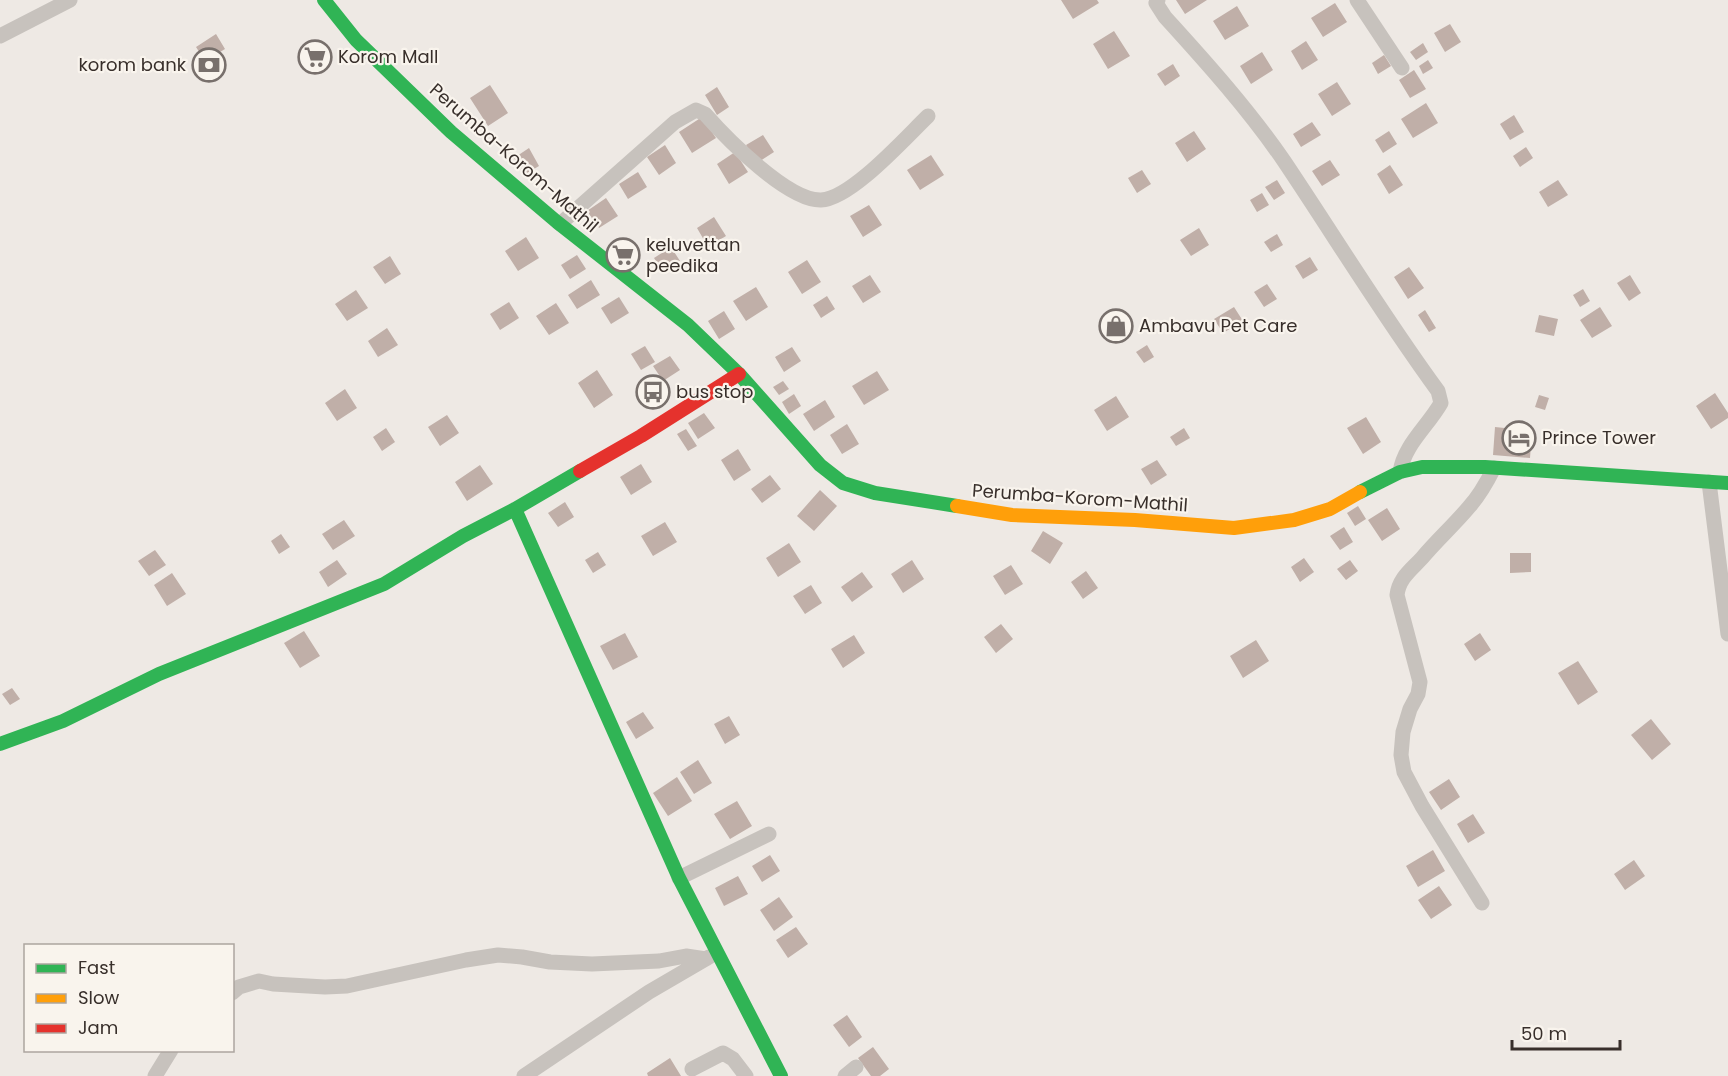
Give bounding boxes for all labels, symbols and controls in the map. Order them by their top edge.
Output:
supermarket icon: Korom Mall [297,39,333,75]
place label: Korom Mall [338,44,438,69]
bank icon: korom bank [191,47,227,83]
place label: korom bank [79,52,187,77]
street label: Perumba-Korom-Mathil [425,77,604,238]
place label: keluvettan peedika [646,232,740,278]
supermarket icon: keluvettan peedika [605,237,641,273]
shop icon: Ambavu Pet Care [1098,308,1134,344]
place label: Ambavu Pet Care [1139,313,1297,338]
bus stop icon: bus stop [635,374,671,410]
place label: bus stop [676,379,754,404]
hotel icon: Prince Tower [1501,420,1537,456]
place label: Prince Tower [1542,425,1656,450]
street label: Perumba-Korom-Mathil [971,477,1189,518]
legend [24,944,234,1052]
text: Fast [78,955,115,980]
text: Slow [78,985,120,1010]
scale bar [1512,1013,1620,1051]
text: Jam [78,1015,118,1040]
text: 50 m [1521,1021,1567,1046]

